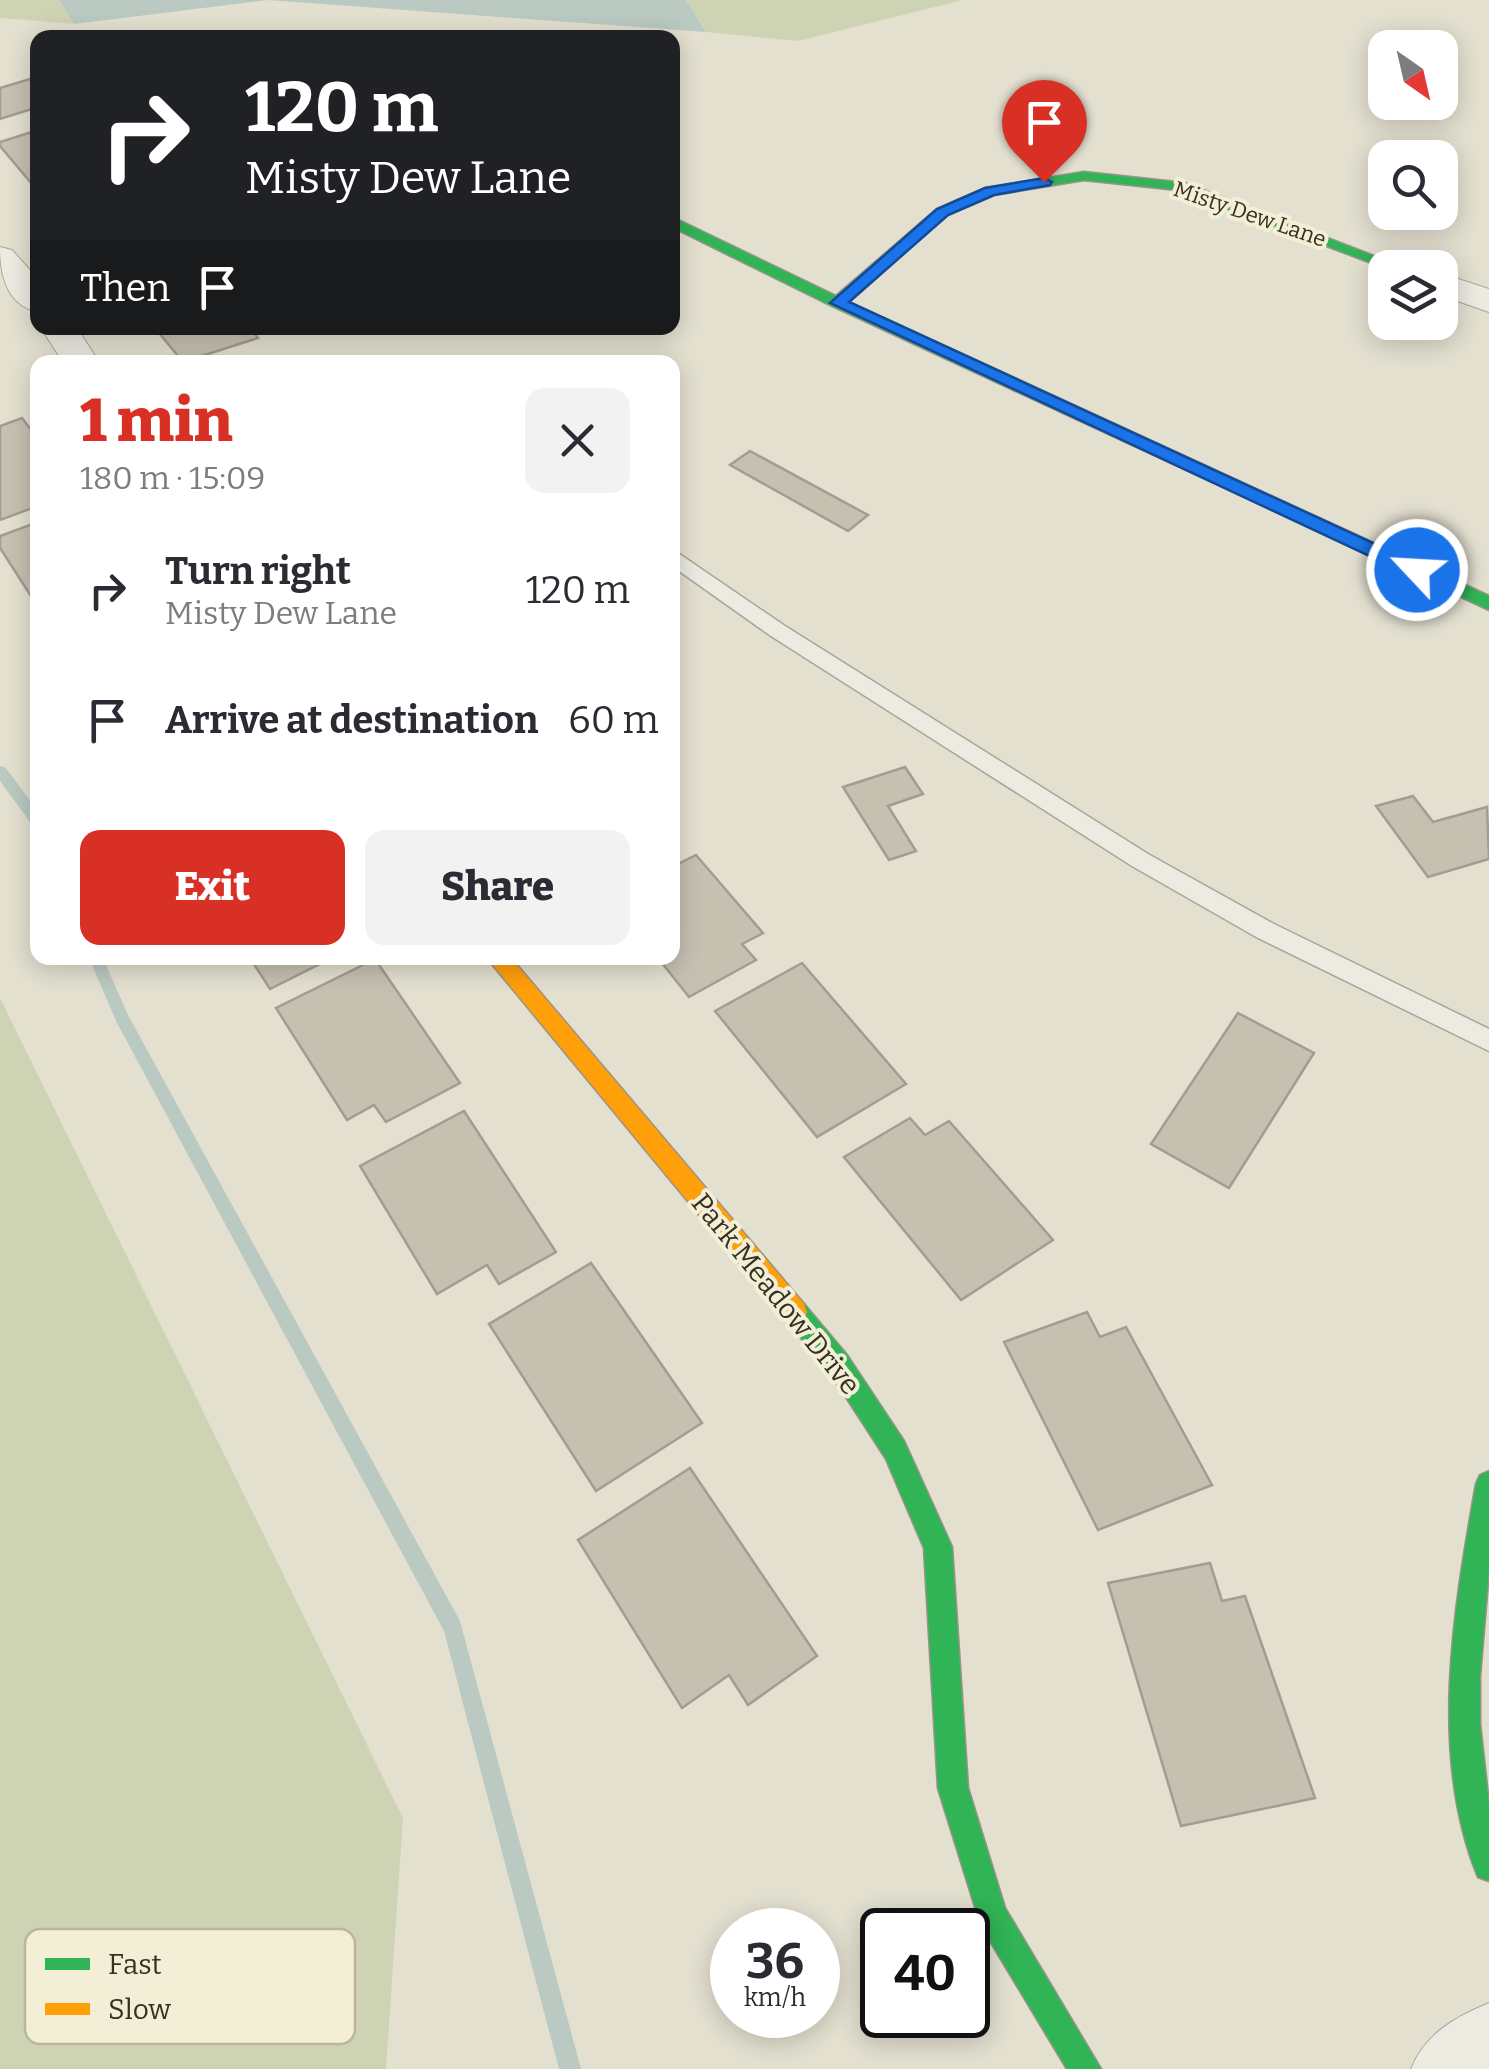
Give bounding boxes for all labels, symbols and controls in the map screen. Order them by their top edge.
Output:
north arrow [1368,30,1458,120]
map controls [1368,30,1458,340]
text: 120 m [245,66,438,150]
icon: right [80,70,210,200]
pin [1002,80,1087,183]
icon: arrive [1017,95,1072,150]
button: search [1368,140,1458,230]
text: Misty Dew Lane [245,151,571,205]
street label: Misty Dew Lane [1170,175,1330,253]
button: layers [1368,250,1458,340]
icon: arrive [190,260,245,315]
text: Then [80,265,170,311]
text: 1 min [80,385,233,457]
button: close [525,388,630,493]
text: 180 m · 15:09 [80,459,265,497]
position arrow [1365,518,1469,622]
text: Turn right [165,548,351,594]
icon: right [80,563,135,618]
text: 120 m [526,567,630,613]
text: Misty Dew Lane [165,594,397,632]
icon: arrive [80,693,135,748]
text: Arrive at destination [165,697,538,743]
text: 60 m [568,697,659,743]
button: Exit [80,830,345,945]
button: Share [365,830,630,945]
street label: Park Meadow Drive [685,1187,867,1401]
speed limit sign: 40 [860,1908,990,2038]
legend [25,1929,355,2044]
text: 36 [746,1931,804,1991]
text: Fast [108,1948,162,1981]
text: km/h [744,1983,806,2013]
text: Slow [108,1993,171,2026]

